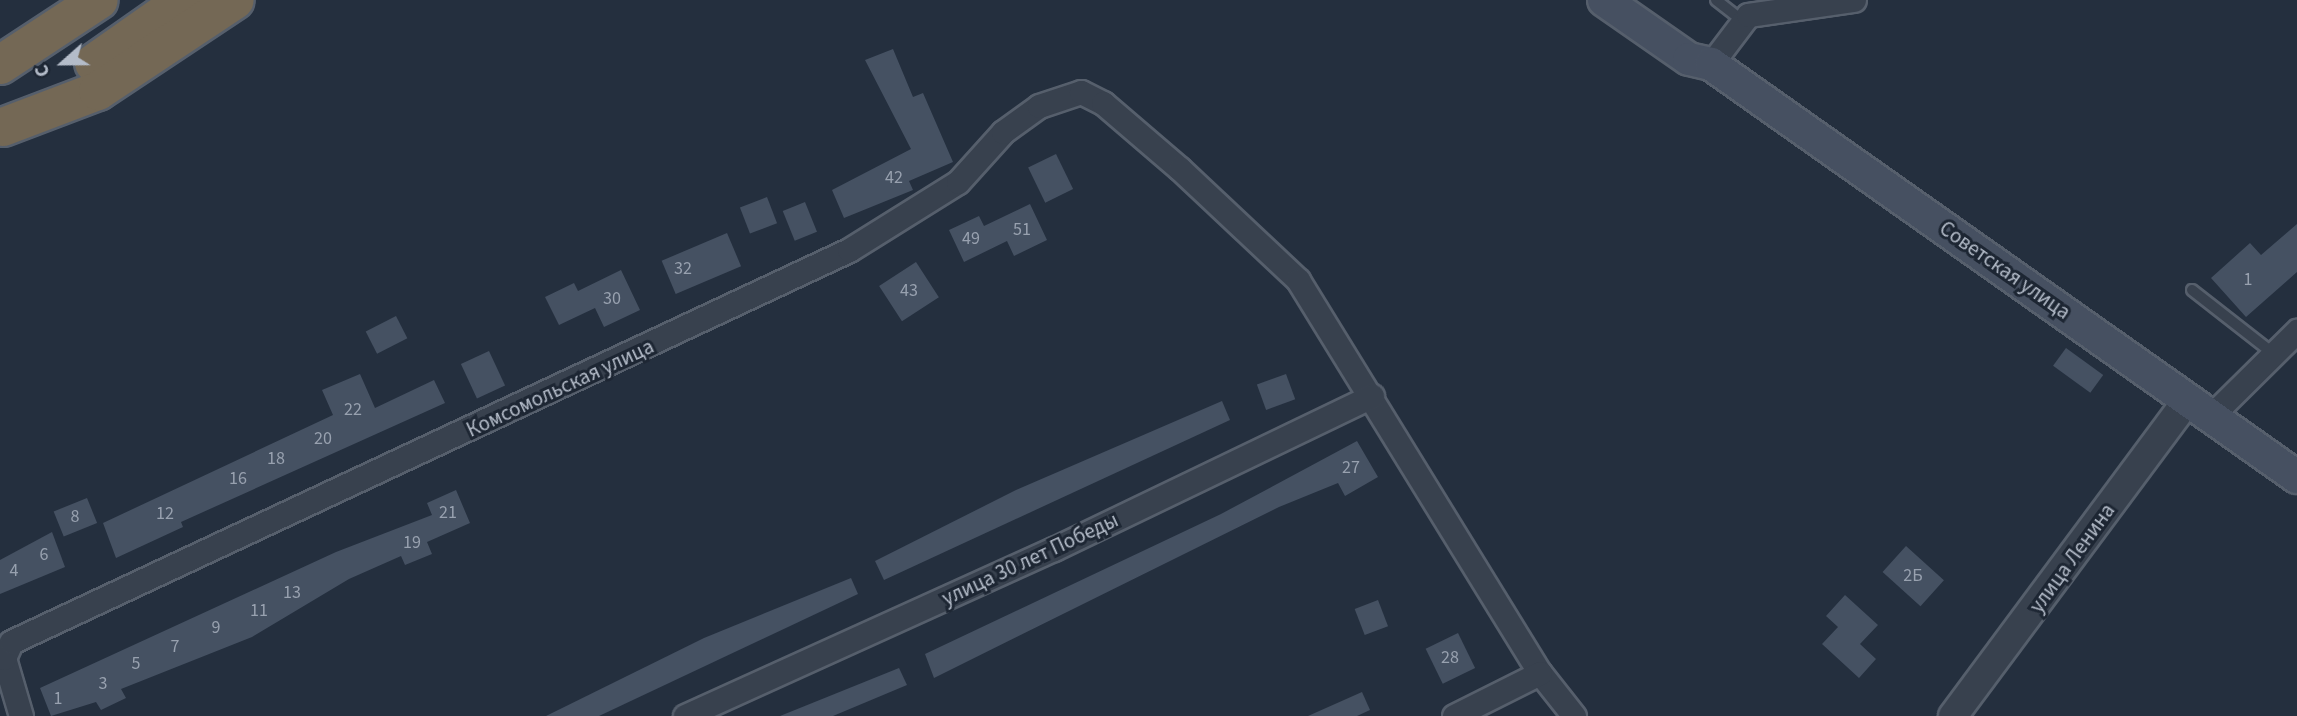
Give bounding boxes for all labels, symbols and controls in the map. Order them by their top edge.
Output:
north arrow [28,28,98,98]
text: С [28,61,58,81]
house number: 42 [885,167,903,189]
street label: Советская улица [1935,216,2075,324]
house number: 51 [1013,219,1031,241]
house number: 49 [962,228,980,250]
house number: 32 [674,258,692,280]
house number: 1 [2244,269,2252,291]
house number: 43 [900,280,918,302]
house number: 30 [603,288,621,310]
street label: Комсомольская улица [462,334,658,442]
house number: 22 [344,399,362,421]
house number: 20 [314,428,332,450]
house number: 18 [267,448,285,470]
house number: 27 [1342,457,1360,479]
house number: 16 [229,468,247,490]
street label: улица Ленина [2024,498,2120,618]
house number: 21 [439,502,457,524]
house number: 12 [156,503,174,525]
house number: 8 [71,506,79,528]
street label: улица 30 лет Победы [938,507,1122,611]
house number: 19 [403,532,421,554]
house number: 6 [40,544,48,566]
house number: 4 [10,560,18,582]
house number: 2Б [1903,565,1923,587]
house number: 13 [283,582,301,604]
house number: 11 [250,600,268,622]
house number: 9 [212,617,220,639]
house number: 7 [171,636,179,658]
house number: 28 [1441,647,1459,669]
house number: 5 [132,653,140,675]
house number: 3 [99,673,107,695]
house number: 1 [54,688,62,710]

